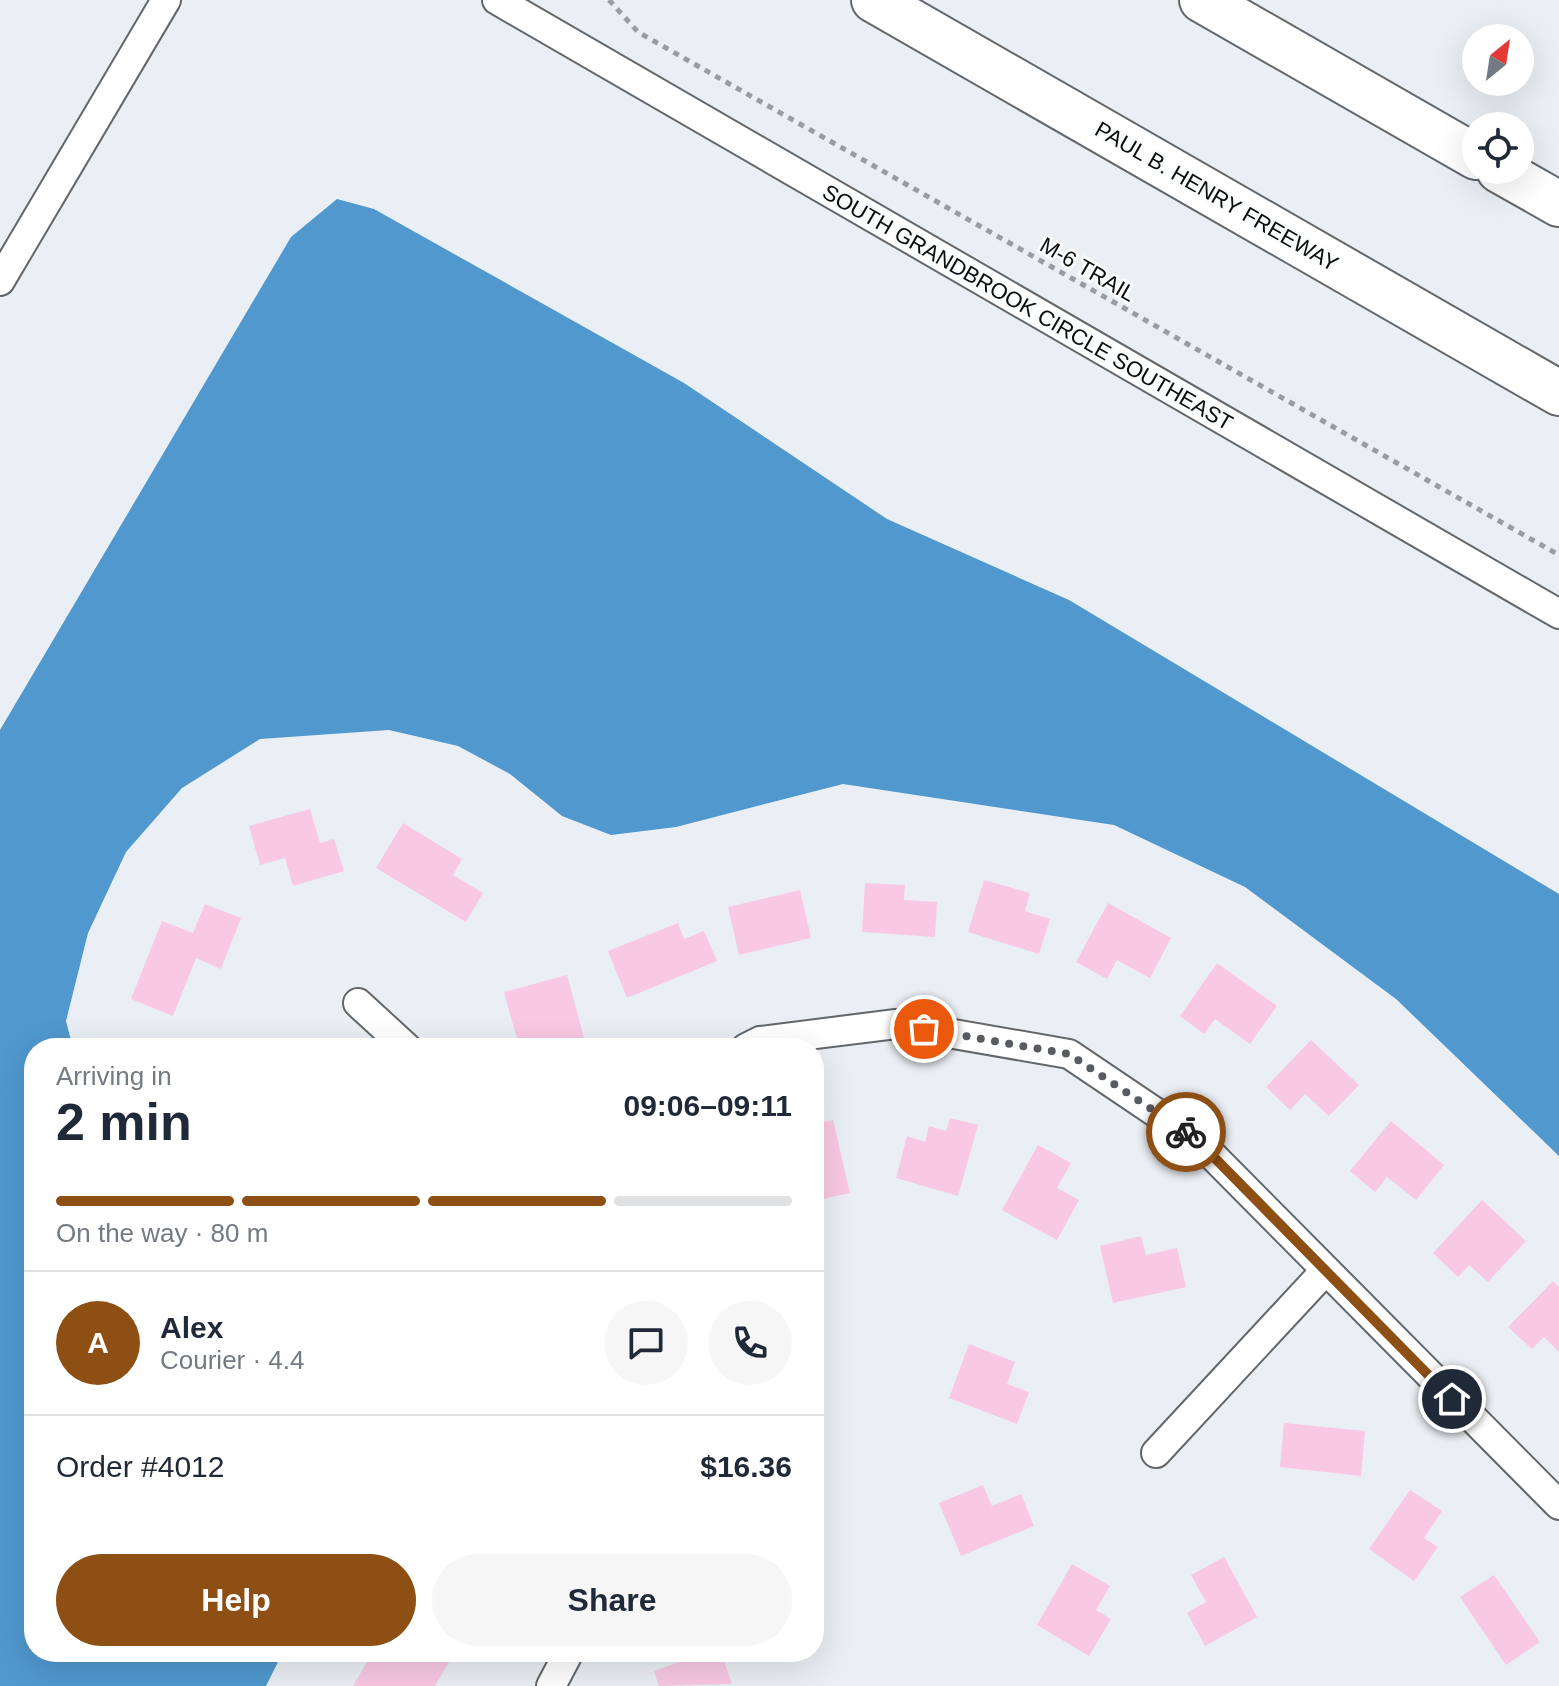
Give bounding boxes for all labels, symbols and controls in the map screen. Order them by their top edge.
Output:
north arrow [1462,24,1534,96]
map controls [1462,24,1534,184]
button: locate [1462,112,1534,184]
street label: PAUL B. HENRY FREEWAY [1091,116,1343,277]
street label: SOUTH GRANDBROOK CIRCLE SOUTHEAST [818,179,1237,436]
street label: M-6 TRAIL [1036,232,1140,307]
pin [890,995,958,1063]
icon: bag [902,1007,946,1051]
text: Arriving in [56,1061,172,1091]
text: 09:06–09:11 [624,1089,792,1122]
courier [1146,1092,1226,1172]
text: 2 min [56,1093,192,1151]
icon: bike [1164,1110,1208,1154]
text: On the way · 80 m [56,1218,268,1248]
button: chat [604,1301,688,1385]
button: phone [708,1301,792,1385]
text: Alex [160,1311,223,1344]
text: A [87,1326,109,1359]
text: Courier · 4.4 [160,1345,305,1375]
pin [1418,1365,1486,1433]
icon: home [1430,1377,1474,1421]
text: Order #4012 [56,1450,224,1483]
text: $16.36 [700,1450,792,1483]
button: Help [56,1554,416,1646]
button: Share [432,1554,792,1646]

